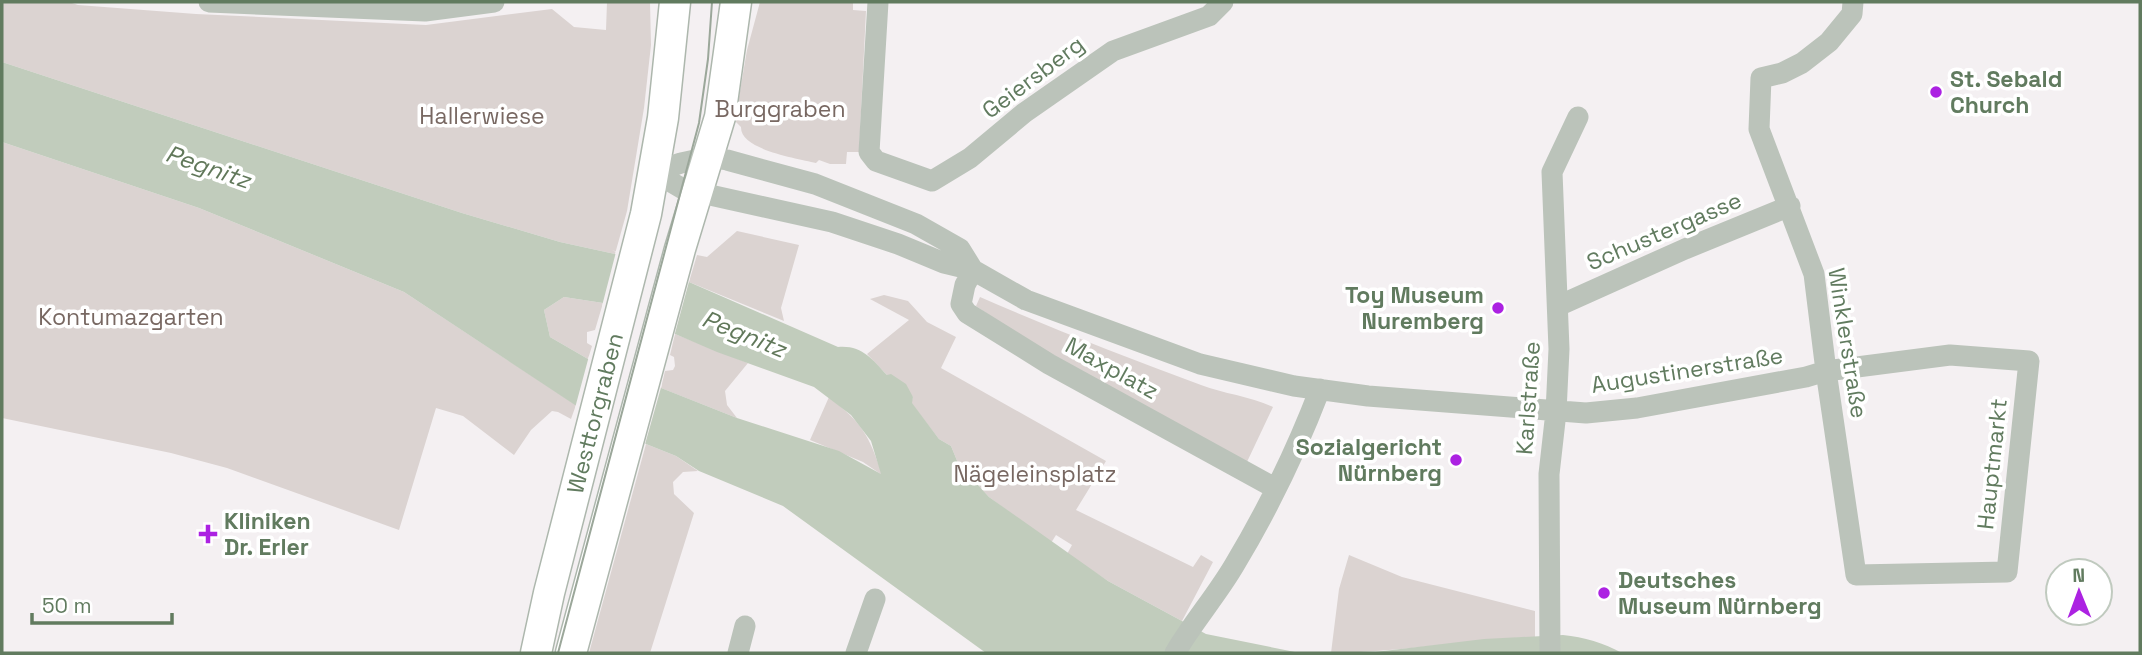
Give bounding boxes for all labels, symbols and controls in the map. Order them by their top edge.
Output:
street label: Geiersberg [976,29,1090,125]
place label: St. Sebald Church [1950,64,2062,120]
marker: St. Sebald Church [1928,84,1944,100]
park label: Burggraben [714,94,846,124]
park label: Hallerwiese [419,101,545,131]
water label: Pegnitz [162,138,256,196]
street label: Schustergasse [1582,185,1746,277]
street label: Winklerstraße [1821,266,1875,420]
place label: Toy Museum Nuremberg [1345,280,1484,336]
marker: Toy Museum Nuremberg [1490,300,1506,316]
park label: Kontumazgarten [38,302,224,332]
water label: Pegnitz [698,303,792,365]
street label: Westtorgraben [560,330,630,497]
street label: Maxplatz [1060,330,1164,406]
street label: Karlstraße [1509,340,1547,456]
street label: Augustinerstraße [1589,340,1785,400]
street label: Hauptmarkt [1970,397,2014,531]
place label: Sozialgericht Nürnberg [1296,432,1442,488]
marker: Sozialgericht Nürnberg [1448,452,1464,468]
park label: Nägeleinsplatz [953,459,1117,489]
place label: Kliniken Dr. Erler [224,506,311,562]
marker: Kliniken Dr. Erler [198,524,218,544]
north arrow [2044,557,2114,627]
text: N [2072,563,2085,588]
place label: Deutsches Museum Nürnberg [1618,565,1822,621]
scale bar [32,582,172,626]
marker: Deutsches Museum Nürnberg [1596,585,1612,601]
text: 50 m [42,592,92,619]

